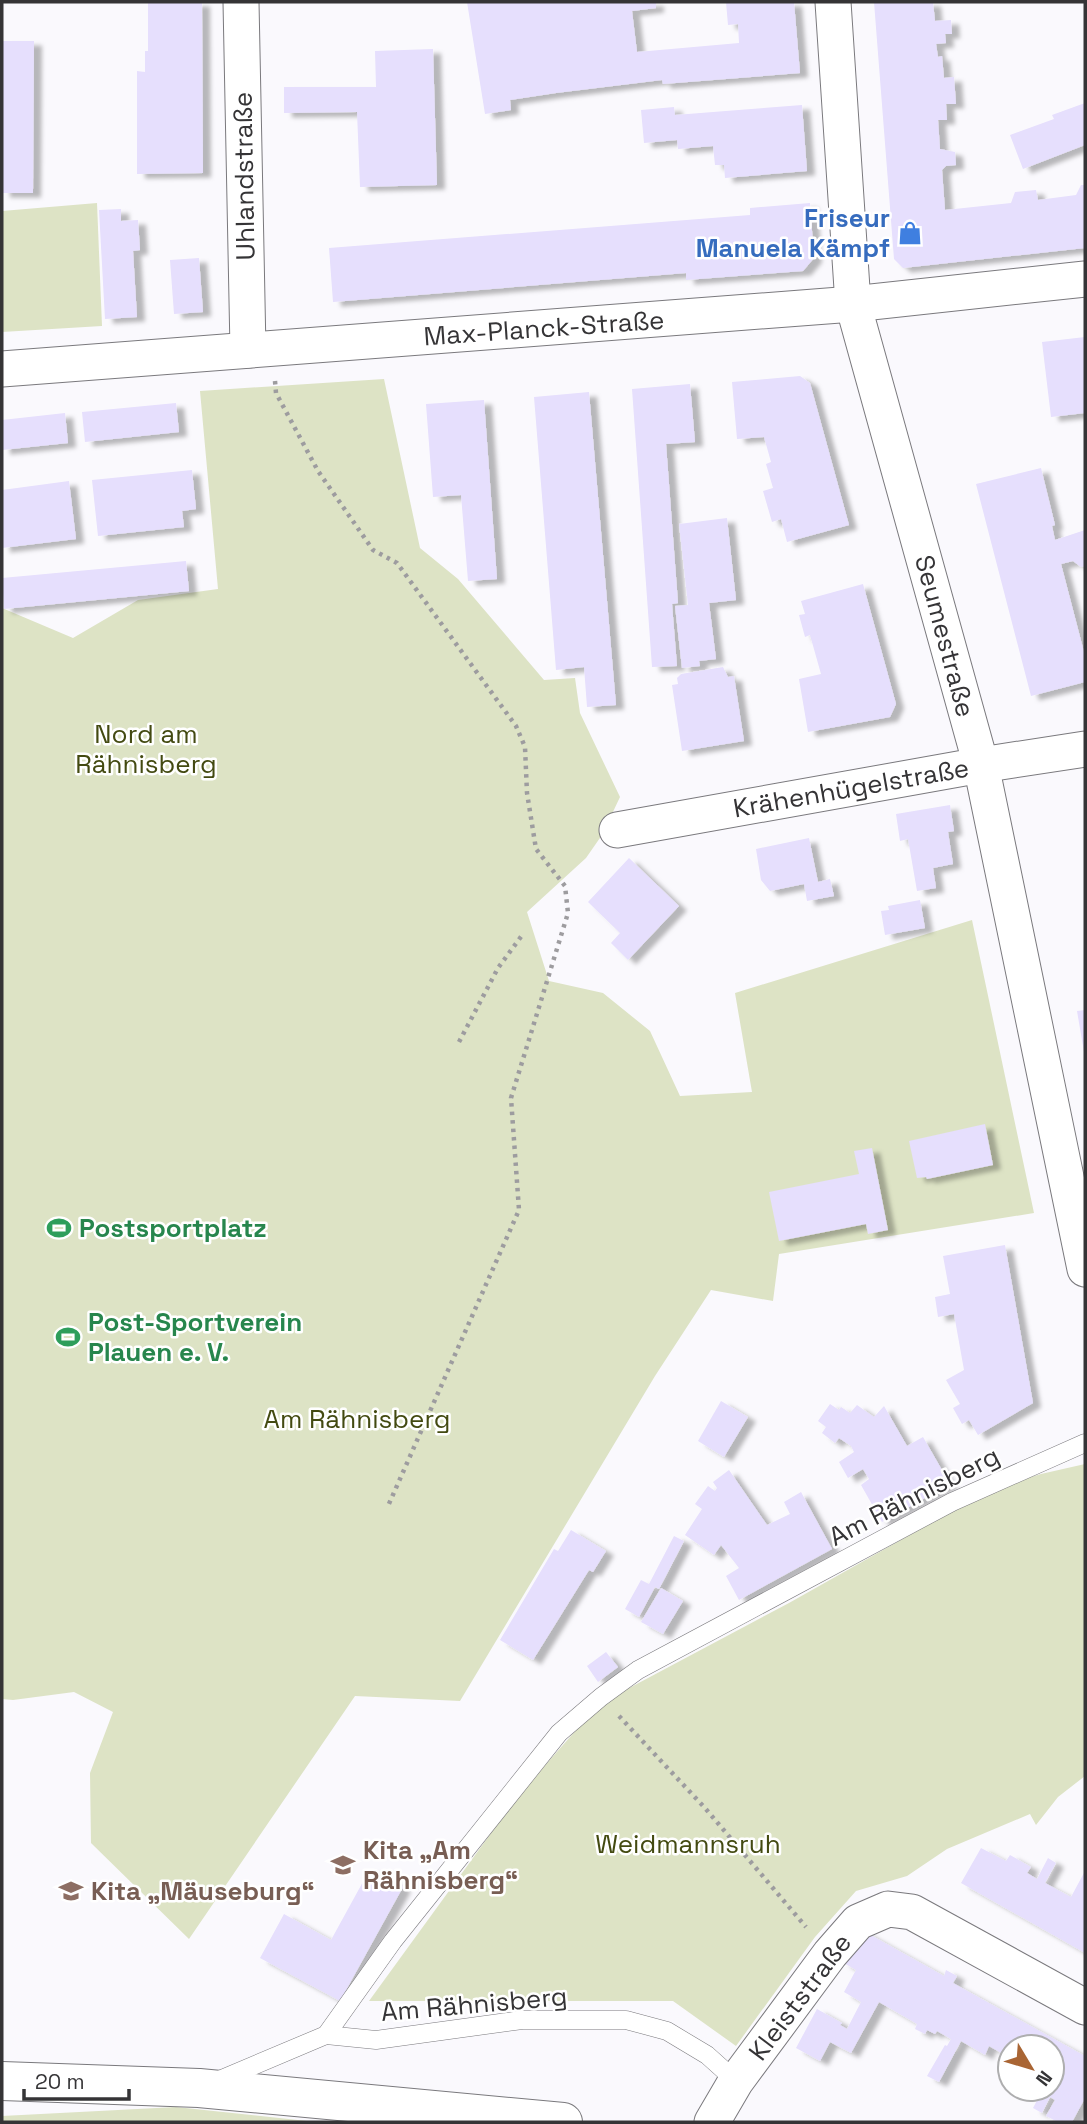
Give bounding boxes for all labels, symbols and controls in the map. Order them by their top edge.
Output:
street label: Uhlandstraße [226,91,262,261]
place label: Friseur Manuela Kämpf [696,201,890,265]
shop icon: Friseur Manuela Kämpf [896,219,924,247]
street label: Max-Planck-Straße [423,303,665,353]
street label: Seumestraße [907,551,983,721]
park label: Nord am Rähnisberg [75,717,217,781]
street label: Krähenhügelstraße [730,751,972,825]
place label: Postsportplatz [79,1211,267,1245]
sports icon: Postsportplatz [45,1214,73,1242]
place label: Post-Sportverein Plauen e. V. [88,1305,302,1369]
sports icon: Post-Sportverein Plauen e. V. [54,1323,82,1351]
park label: Am Rähnisberg [264,1402,450,1436]
street label: Am Rähnisberg [823,1438,1005,1554]
park label: Weidmannsruh [595,1827,781,1861]
place label: Kita „Am Rähnisberg“ [363,1833,518,1897]
school or university icon: Kita „Am Rähnisberg“ [329,1851,357,1879]
place label: Kita „Mäuseburg“ [91,1874,315,1908]
school or university icon: Kita „Mäuseburg“ [57,1877,85,1905]
street label: Kleiststraße [741,1927,859,2067]
street label: Am Rähnisberg [379,1979,569,2029]
north arrow [996,2033,1066,2103]
scale bar [24,2058,130,2102]
text: N [1030,2065,1058,2091]
text: 20 m [35,2068,85,2095]

